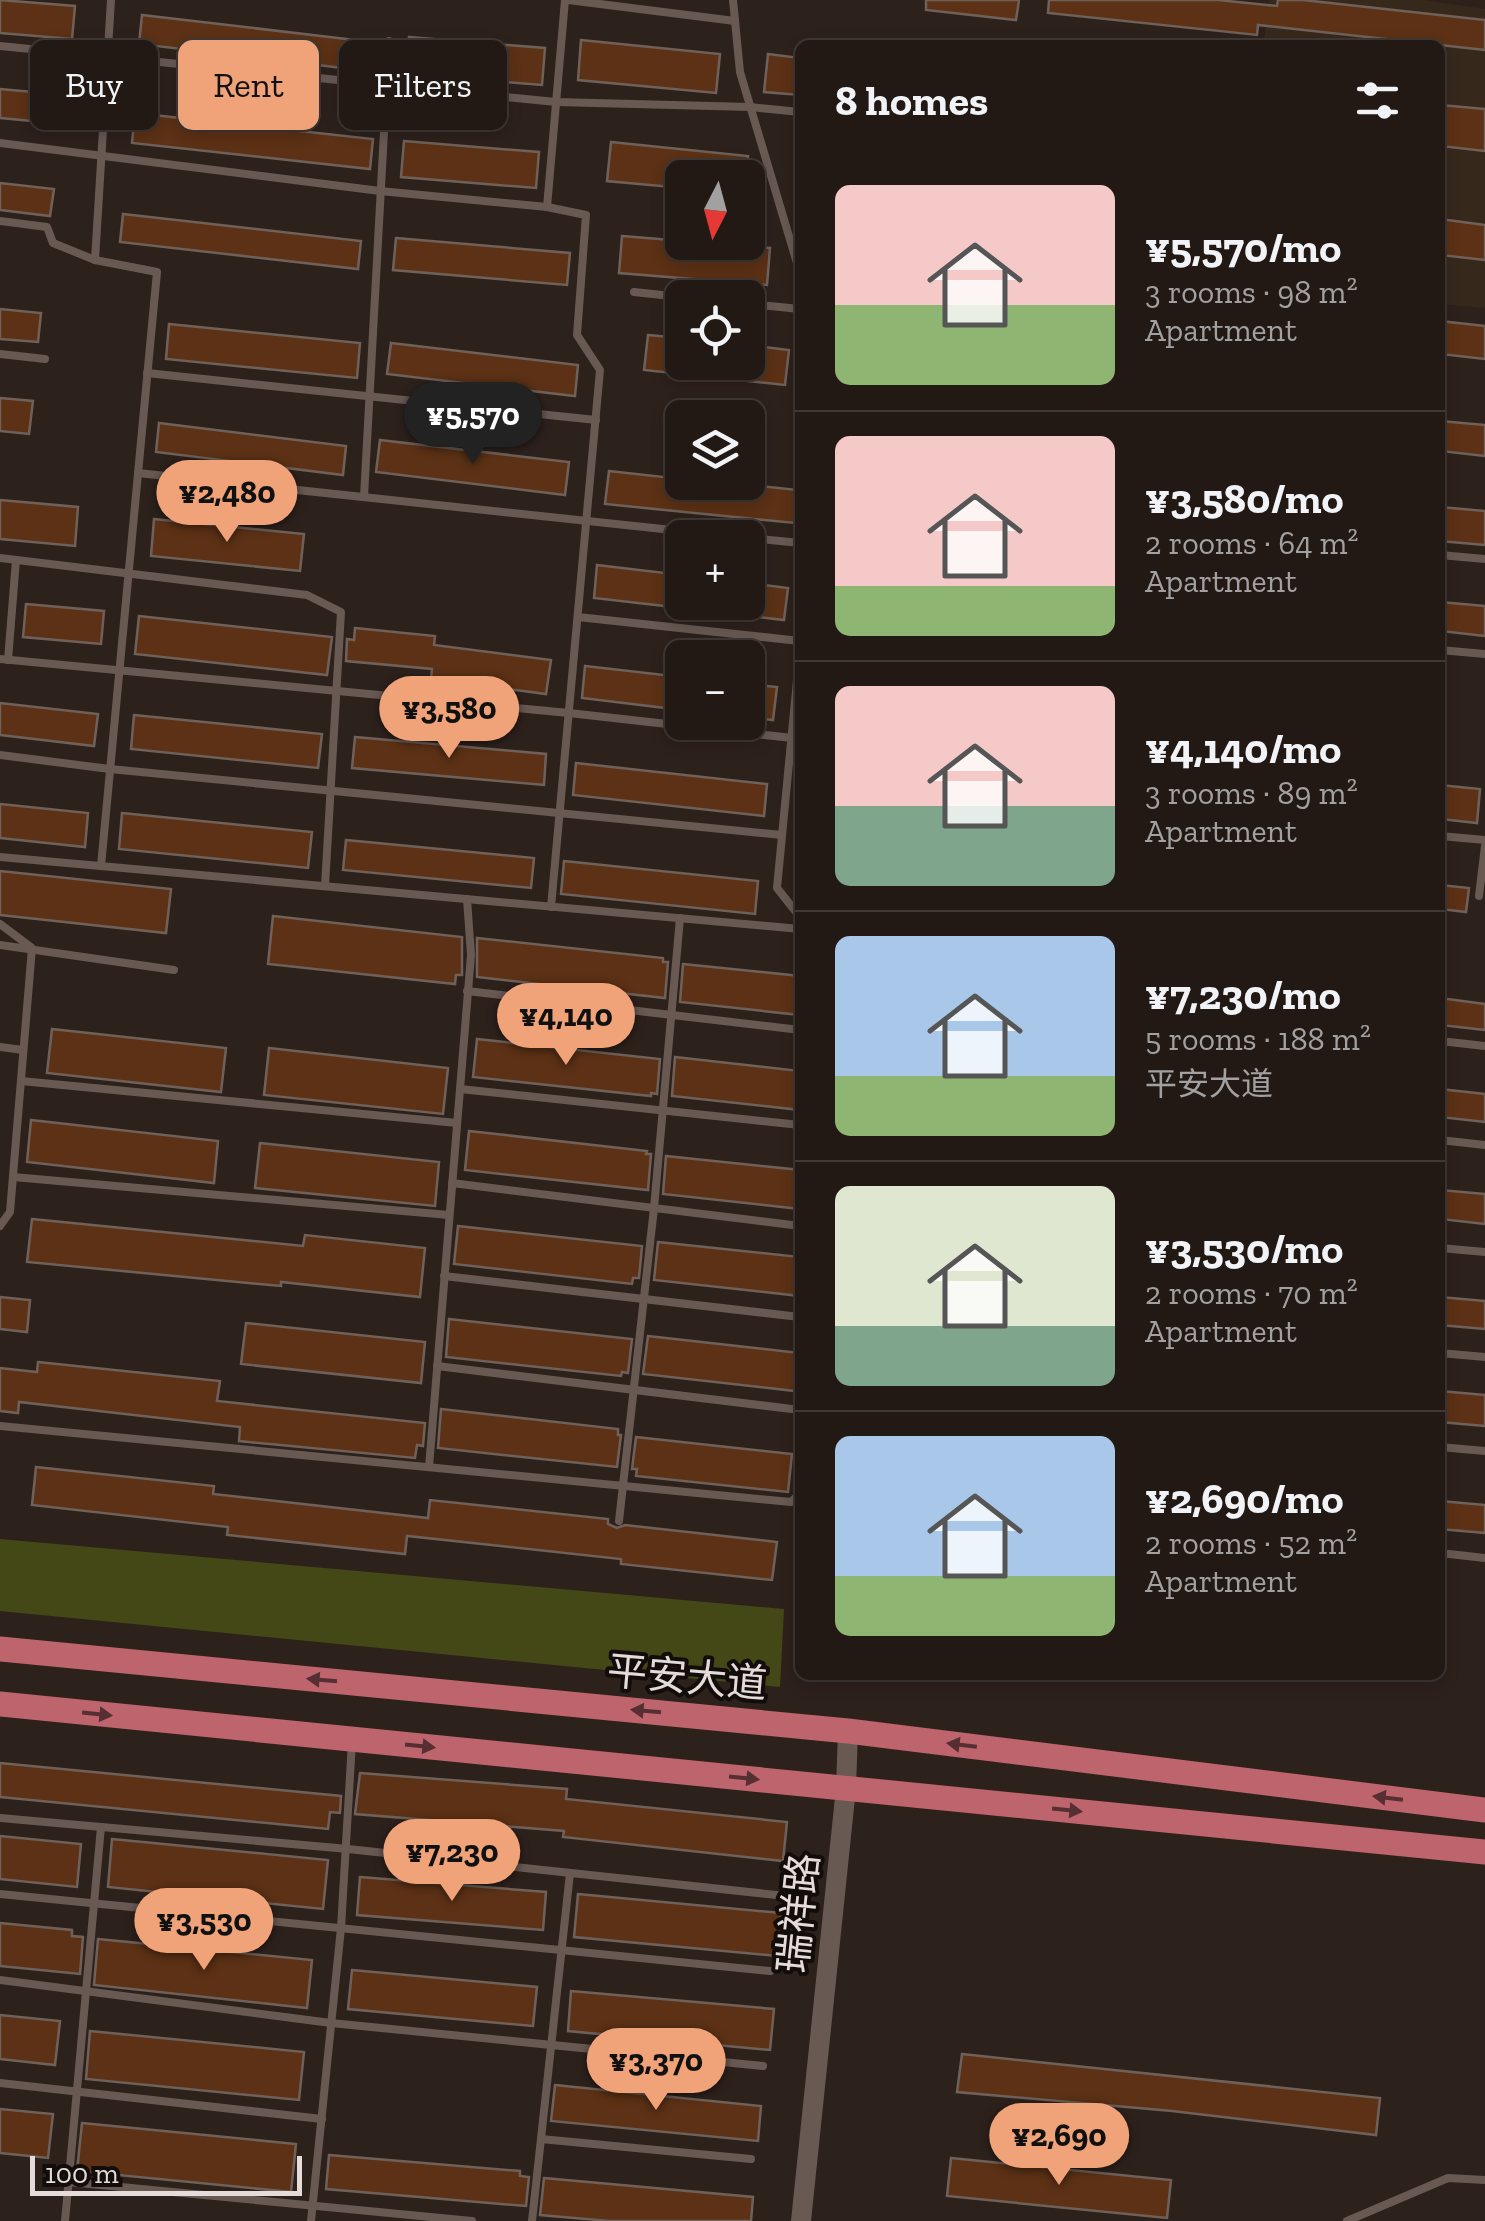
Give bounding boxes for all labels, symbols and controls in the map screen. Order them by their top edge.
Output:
chip: Buy [30,40,158,130]
chip: Rent [178,40,319,130]
chip: Filters [339,40,507,130]
icon: filters [1350,73,1405,128]
text: 8 homes [835,75,988,126]
north arrow [665,160,765,260]
map controls [665,160,765,740]
text: ¥5,570/mo [1145,222,1341,273]
icon: home [915,225,1035,345]
text: 3 rooms · 98 m² [1145,273,1358,311]
button: locate [665,280,765,380]
text: Apartment [1145,311,1297,349]
pin: ¥5,570 [392,382,554,467]
text: ¥5,570 [426,395,520,433]
button: layers [665,400,765,500]
pin: ¥2,480 [146,460,308,545]
text: ¥2,480 [178,473,276,511]
text: ¥3,580/mo [1145,473,1343,524]
icon: home [915,476,1035,596]
button: + [665,520,765,620]
text: 2 rooms · 64 m² [1145,524,1358,562]
text: Apartment [1145,562,1297,600]
button: − [665,640,765,740]
pin: ¥3,580 [368,676,530,761]
text: ¥3,580 [401,689,497,727]
text: ¥4,140/mo [1145,723,1341,774]
icon: home [915,726,1035,846]
text: 3 rooms · 89 m² [1145,774,1358,812]
text: Apartment [1145,812,1297,850]
text: ¥7,230/mo [1145,969,1341,1020]
icon: home [915,976,1035,1096]
pin: ¥4,140 [485,983,647,1068]
text: ¥4,140 [519,996,613,1034]
text: 5 rooms · 188 m² [1145,1020,1371,1058]
text: 平安大道 [1145,1065,1273,1103]
text: ¥3,530/mo [1145,1223,1343,1274]
icon: home [915,1226,1035,1346]
text: 2 rooms · 70 m² [1145,1274,1358,1312]
text: Apartment [1145,1312,1297,1350]
text: ¥2,690/mo [1145,1473,1343,1524]
icon: home [915,1476,1035,1596]
text: 2 rooms · 52 m² [1145,1524,1357,1562]
text: Apartment [1145,1562,1297,1600]
street label: 平安大道 [605,1646,769,1708]
one-way arrow [306,1672,338,1688]
one-way arrow [630,1703,661,1719]
one-way arrow [82,1706,113,1722]
one-way arrow [945,1737,977,1753]
one-way arrow [405,1738,437,1754]
one-way arrow [728,1770,760,1786]
one-way arrow [1372,1790,1404,1806]
one-way arrow [1052,1802,1084,1818]
pin: ¥7,230 [371,1819,533,1904]
text: ¥7,230 [405,1832,499,1870]
street label: 瑞祥路 [768,1851,828,1975]
pin: ¥3,530 [123,1888,285,1973]
text: ¥3,530 [156,1901,252,1939]
pin: ¥3,370 [575,2028,737,2113]
text: ¥3,370 [609,2041,703,2079]
pin: ¥2,690 [978,2103,1140,2188]
text: ¥2,690 [1011,2116,1107,2154]
scale bar [30,2151,302,2196]
text: 100 m [45,2157,119,2190]

